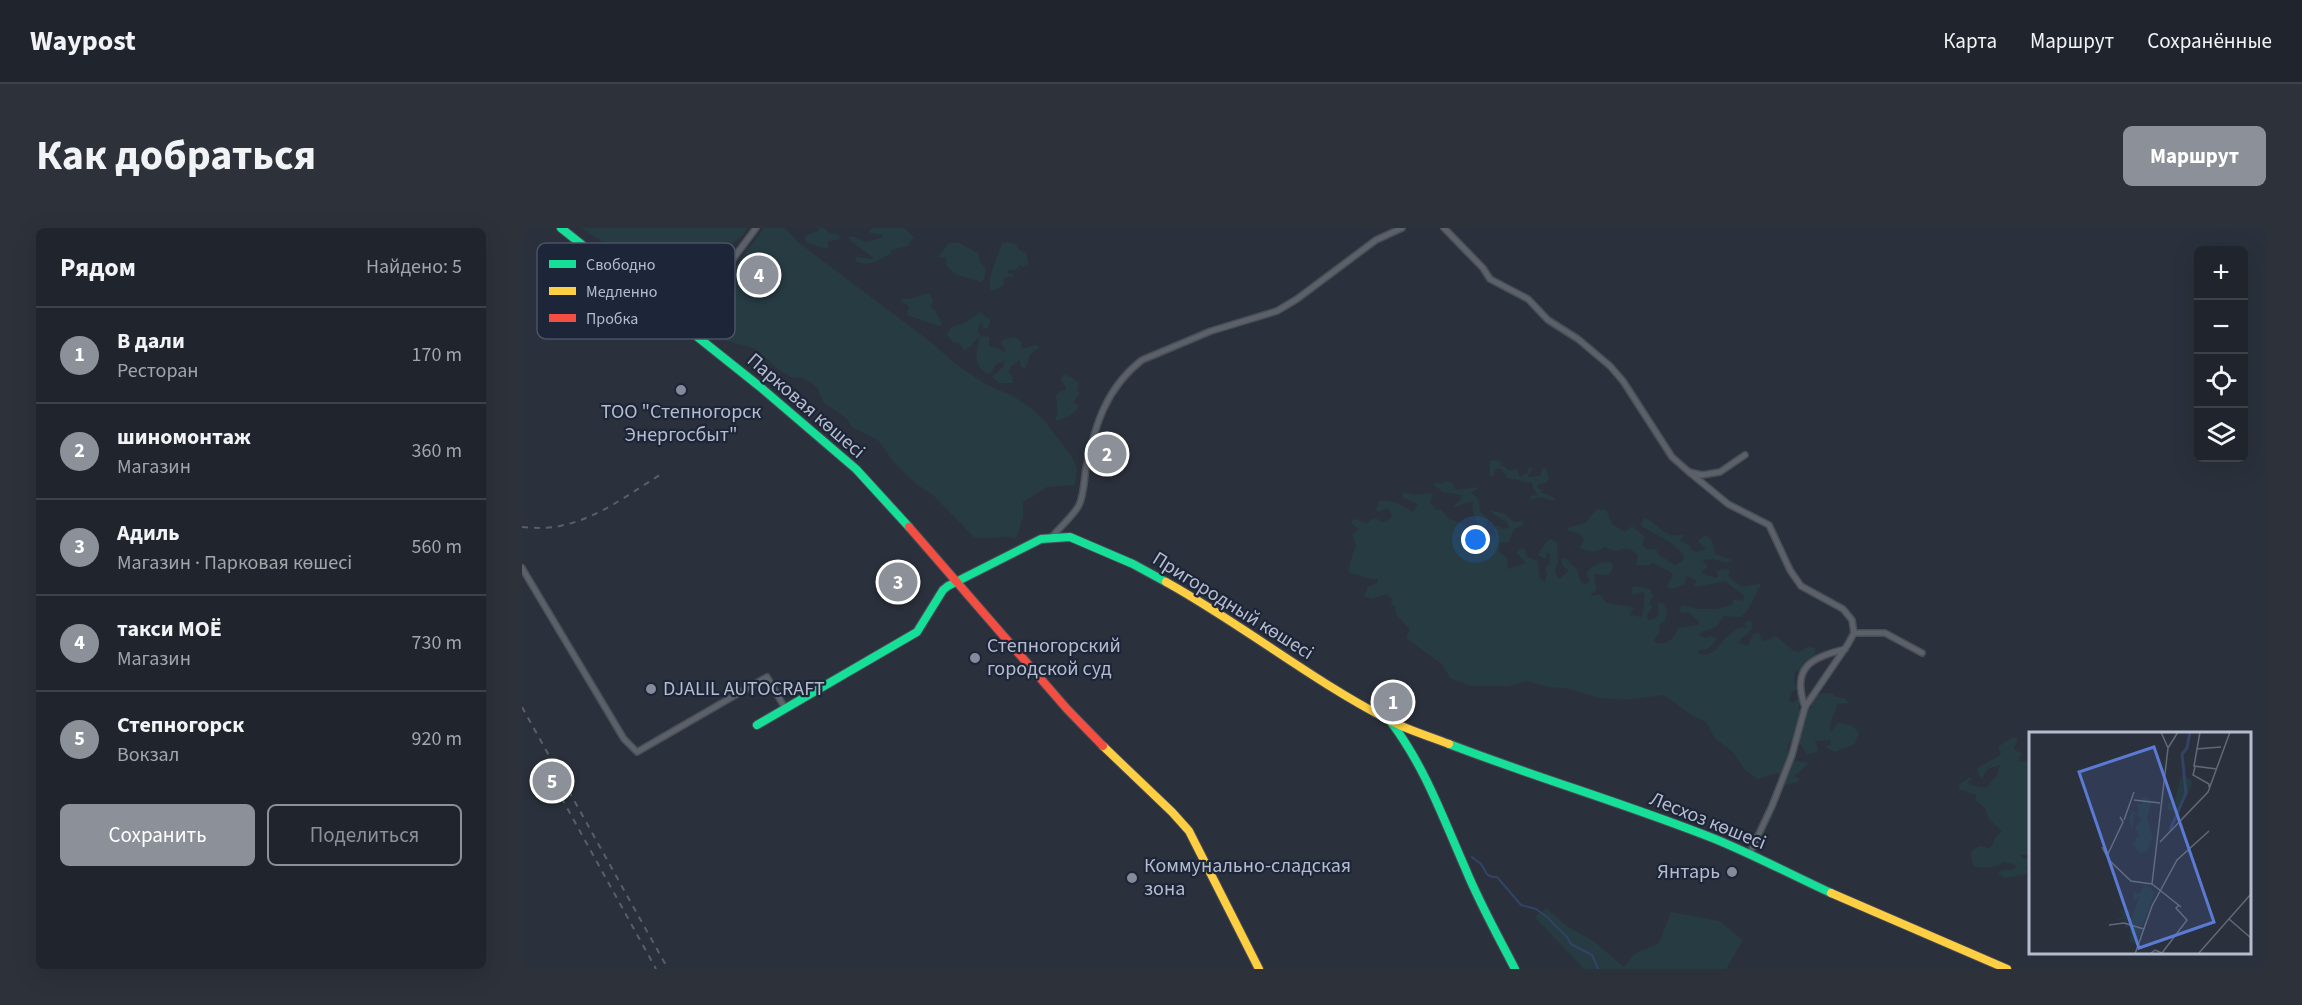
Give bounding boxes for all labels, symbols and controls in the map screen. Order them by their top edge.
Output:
text: Waypost [30,21,136,61]
text: Карта [1943,26,1997,56]
text: Маршрут [2030,26,2114,56]
text: Сохранённые [2147,26,2272,56]
text: Как добраться [36,126,316,186]
button: Маршрут [2123,126,2266,186]
legend [537,243,735,339]
map controls [2194,246,2248,462]
button: + [2194,246,2248,300]
text: Рядом [60,249,136,286]
pin: 4 [740,252,778,298]
text: Найдено: 5 [366,253,462,281]
text: Свободно [586,254,656,276]
text: Медленно [586,281,657,303]
button: − [2194,300,2248,354]
text: Пробка [586,308,638,330]
text: В дали [117,325,185,357]
text: 1 [74,341,85,369]
text: 170 m [412,341,462,369]
street label: Парковая көшесі [741,347,871,465]
button: locate [2194,354,2248,408]
text: Ресторан [117,357,199,385]
marker: ТОО "Степногорск Энергосбыт" [674,383,688,397]
place label: ТОО "Степногорск Энергосбыт" [601,398,761,449]
button: layers [2194,408,2248,462]
text: шиномонтаж [117,421,251,453]
pin: 2 [1088,432,1126,476]
text: 2 [74,437,85,465]
text: 360 m [412,437,462,465]
text: Магазин [117,453,191,481]
text: Адиль [117,517,180,549]
your location [1461,525,1490,554]
text: 3 [74,533,85,561]
text: 560 m [412,533,462,561]
street label: Пригородный көшесі [1147,545,1319,667]
text: Магазин · Парковая көшесі [117,549,352,577]
pin: 3 [878,560,917,604]
text: такси МОЁ [117,613,222,645]
text: 4 [74,629,85,657]
text: 730 m [412,629,462,657]
place label: Степногорский городской суд [987,632,1121,683]
text: Магазин [117,645,191,673]
marker: Степногорский городской суд [968,651,982,665]
place label: DJALIL AUTOCRAFT [663,675,825,703]
pin: 1 [1374,680,1412,724]
marker: DJALIL AUTOCRAFT [644,682,658,696]
text: Степногорск [117,709,244,741]
text: 5 [74,725,85,753]
text: 920 m [412,725,462,753]
inset map [2029,732,2251,954]
text: Вокзал [117,741,179,769]
pin: 5 [532,758,572,804]
street label: Лесхоз көшесі [1646,785,1770,857]
button: Сохранить [60,804,255,866]
button: Поделиться [267,804,462,866]
place label: Коммунально-сладская зона [1144,852,1351,903]
place label: Янтарь [1657,858,1720,886]
marker: Янтарь [1725,865,1739,879]
marker: Коммунально-сладская зона [1125,871,1139,885]

